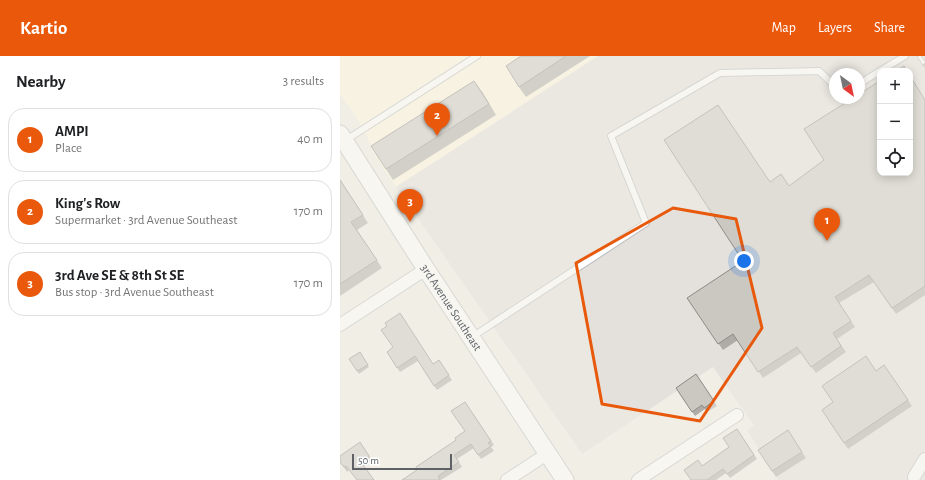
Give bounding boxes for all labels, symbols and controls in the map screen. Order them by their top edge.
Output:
text: Kartio [20,19,67,38]
text: Map [771,21,796,35]
text: Layers [818,21,852,35]
text: Share [874,21,905,35]
north arrow [829,68,865,104]
map controls [877,68,913,176]
button: + [877,68,913,104]
text: Nearby [16,73,66,90]
text: 3 results [283,75,324,88]
pin: 2 [424,103,450,136]
button: − [877,104,913,140]
text: AMPI [55,124,89,139]
text: 1 [28,133,32,146]
text: 40 m [297,133,323,146]
button: locate [877,140,913,176]
text: Place [55,142,82,155]
pin: 3 [397,189,423,222]
text: King's Row [55,196,120,211]
text: 2 [27,205,33,218]
text: 170 m [294,205,323,218]
pin: 1 [814,208,840,241]
text: Supermarket · 3rd Avenue Southeast [55,214,237,227]
your location [734,251,754,271]
street label: 3rd Avenue Southeast [418,262,484,353]
text: 3rd Ave SE & 8th St SE [55,268,184,283]
text: 3 [27,277,33,290]
text: 170 m [294,277,323,290]
text: Bus stop · 3rd Avenue Southeast [55,286,214,299]
scale bar [352,452,452,471]
text: 50 m [358,455,379,466]

